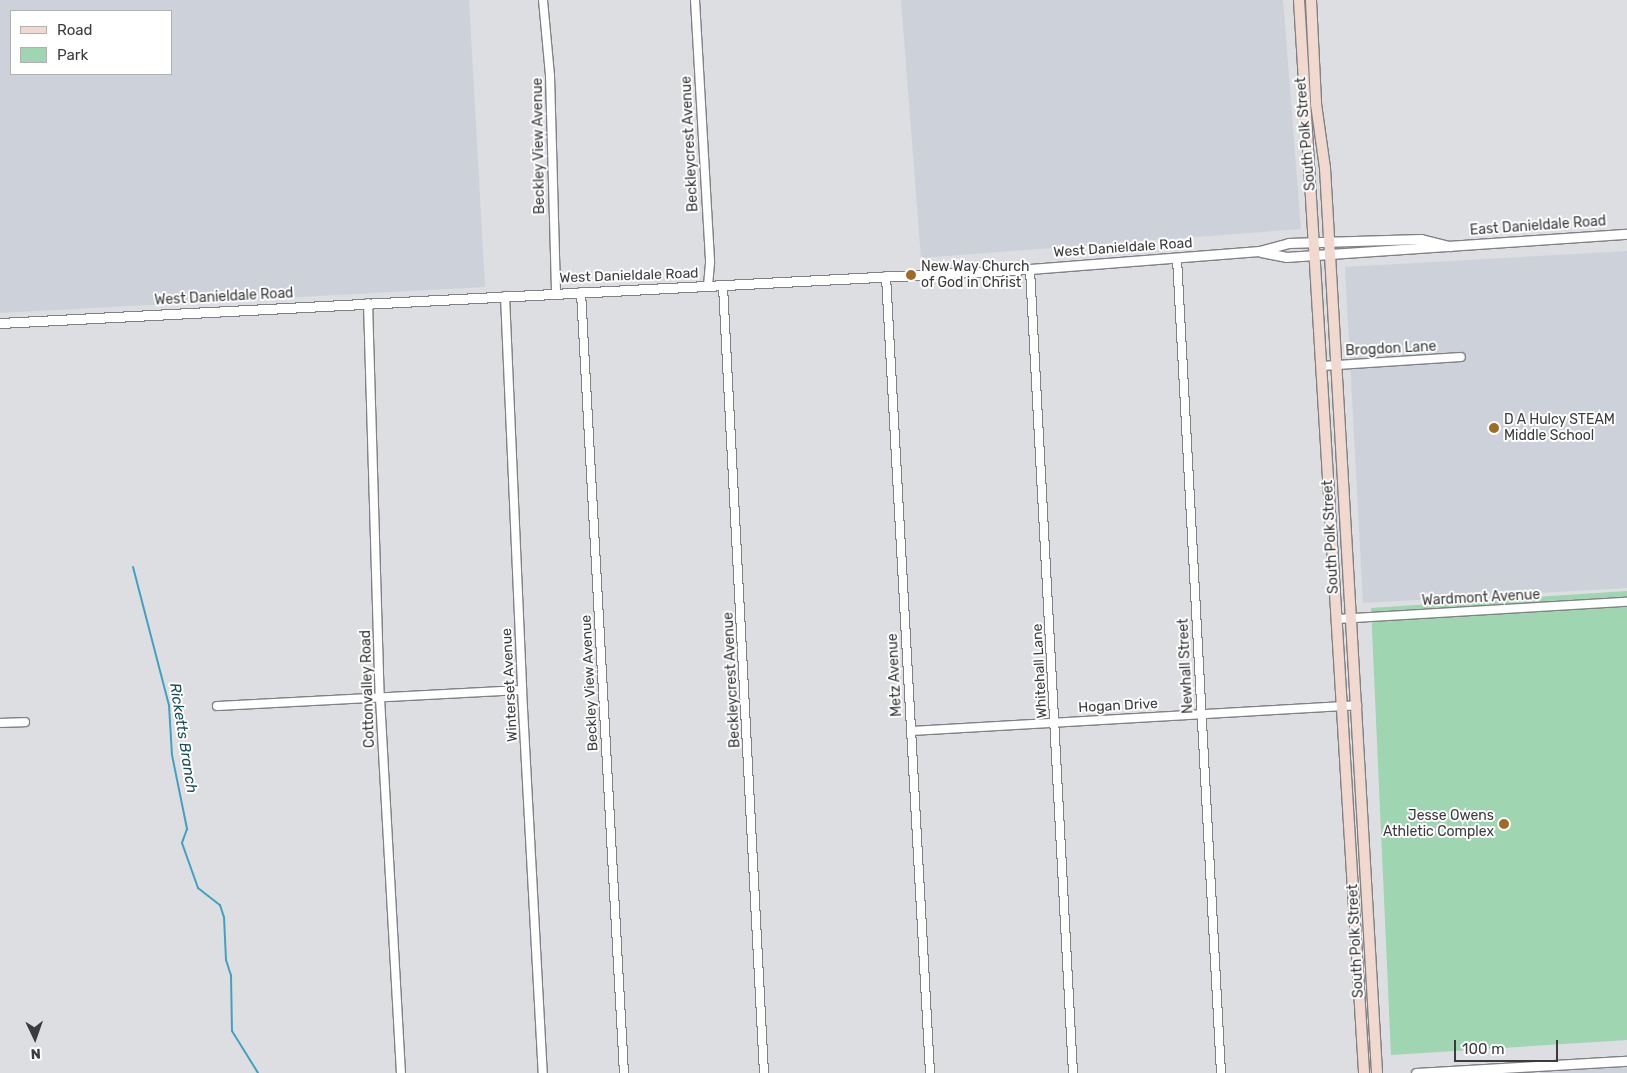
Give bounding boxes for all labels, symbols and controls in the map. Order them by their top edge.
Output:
legend [10,10,172,75]
text: Road [57,21,93,39]
text: Park [57,46,88,64]
street label: Beckleycrest Avenue [678,75,702,213]
street label: South Polk Street [1293,76,1319,192]
street label: Beckley View Avenue [529,77,549,215]
street label: East Danieldale Road [1469,213,1607,239]
street label: West Danieldale Road [1053,235,1193,261]
place label: New Way Church of God in Christ [921,259,1030,292]
street label: West Danieldale Road [559,265,699,287]
marker: New Way Church of God in Christ [905,269,917,281]
street label: West Danieldale Road [154,285,294,309]
street label: Brogdon Lane [1345,338,1437,360]
place label: D A Hulcy STEAM Middle School [1504,412,1616,444]
marker: D A Hulcy STEAM Middle School [1488,422,1500,434]
street label: South Polk Street [1320,480,1342,594]
street label: Wardmont Avenue [1421,586,1541,610]
street label: Beckleycrest Avenue [720,611,744,749]
street label: Beckley View Avenue [578,614,602,752]
street label: Newhall Street [1175,618,1197,714]
street label: Whitehall Lane [1029,623,1051,719]
street label: Winterset Avenue [499,627,521,743]
street label: Cottonvalley Road [358,630,378,748]
street label: Metz Avenue [884,633,906,717]
water label: Ricketts Branch [165,682,201,794]
street label: Hogan Drive [1078,696,1158,716]
place label: Jesse Owens Athletic Complex [1383,808,1494,840]
marker: Jesse Owens Athletic Complex [1498,818,1510,830]
street label: South Polk Street [1345,884,1367,998]
north arrow [10,1013,60,1063]
scale bar [1457,1030,1561,1062]
text: 100 m [1462,1040,1504,1058]
text: N [30,1045,41,1062]

